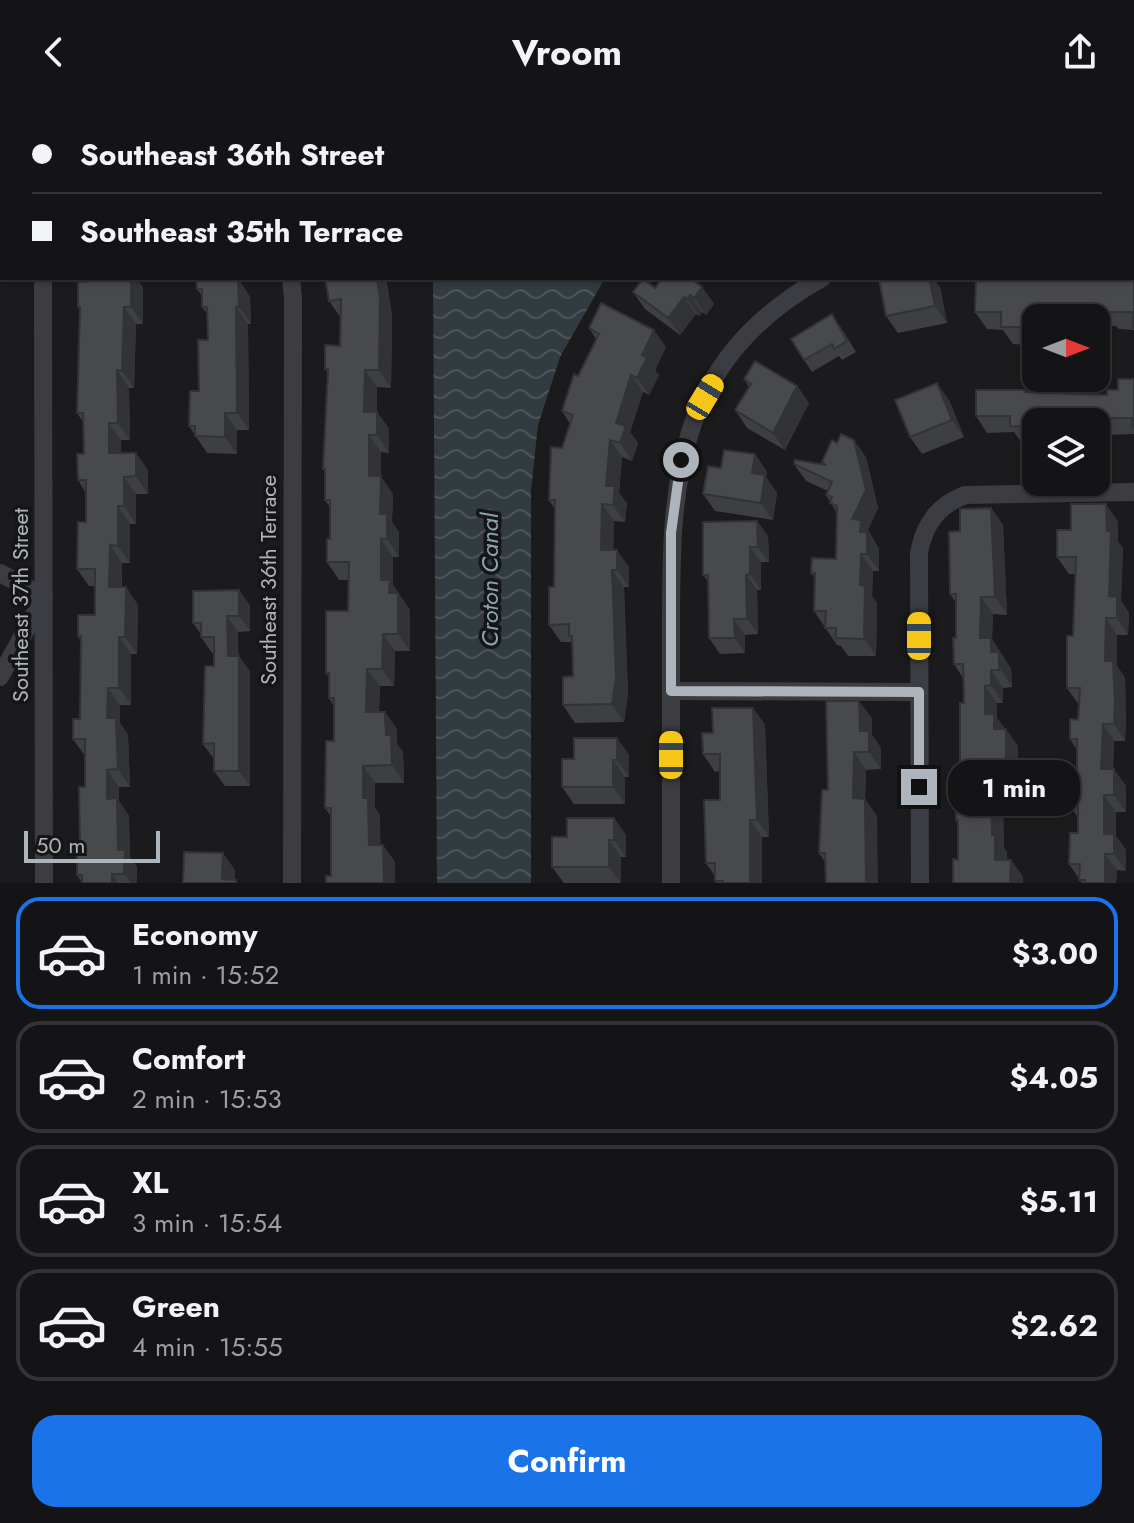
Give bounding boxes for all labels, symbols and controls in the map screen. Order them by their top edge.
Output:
text: Vroom [512,26,622,78]
icon: back [32,30,76,74]
icon: share [1058,30,1102,74]
text: Southeast 36th Street [80,133,384,176]
text: Southeast 35th Terrace [80,210,403,253]
north arrow [1022,304,1110,392]
map controls [1022,304,1110,496]
car [682,370,728,424]
button: layers [1022,408,1110,496]
route start [663,442,699,478]
street label: Southeast 36th Terrace [252,475,284,685]
street label: Southeast 37th Street [4,507,36,702]
water label: Croton Canal [472,511,507,647]
car [907,612,931,660]
car [659,731,683,779]
callout: 1 min [947,759,1079,815]
route end [901,769,937,805]
text: 1 min [982,769,1046,807]
scale bar [24,827,160,863]
text: 50 m [36,829,85,861]
text: Economy [132,913,258,956]
icon: car [36,917,108,989]
text: $3.00 [1012,932,1098,975]
text: 1 min · 15:52 [132,956,279,994]
text: Comfort [132,1037,245,1080]
icon: car [36,1041,108,1113]
text: $4.05 [1010,1056,1098,1099]
text: 2 min · 15:53 [132,1080,282,1118]
text: XL [132,1161,168,1204]
icon: car [36,1165,108,1237]
text: $5.11 [1020,1180,1098,1223]
text: 3 min · 15:54 [132,1204,282,1242]
text: Green [132,1285,220,1328]
icon: car [36,1289,108,1361]
text: $2.62 [1010,1304,1098,1347]
text: 4 min · 15:55 [132,1328,283,1366]
button: Confirm [32,1415,1102,1507]

